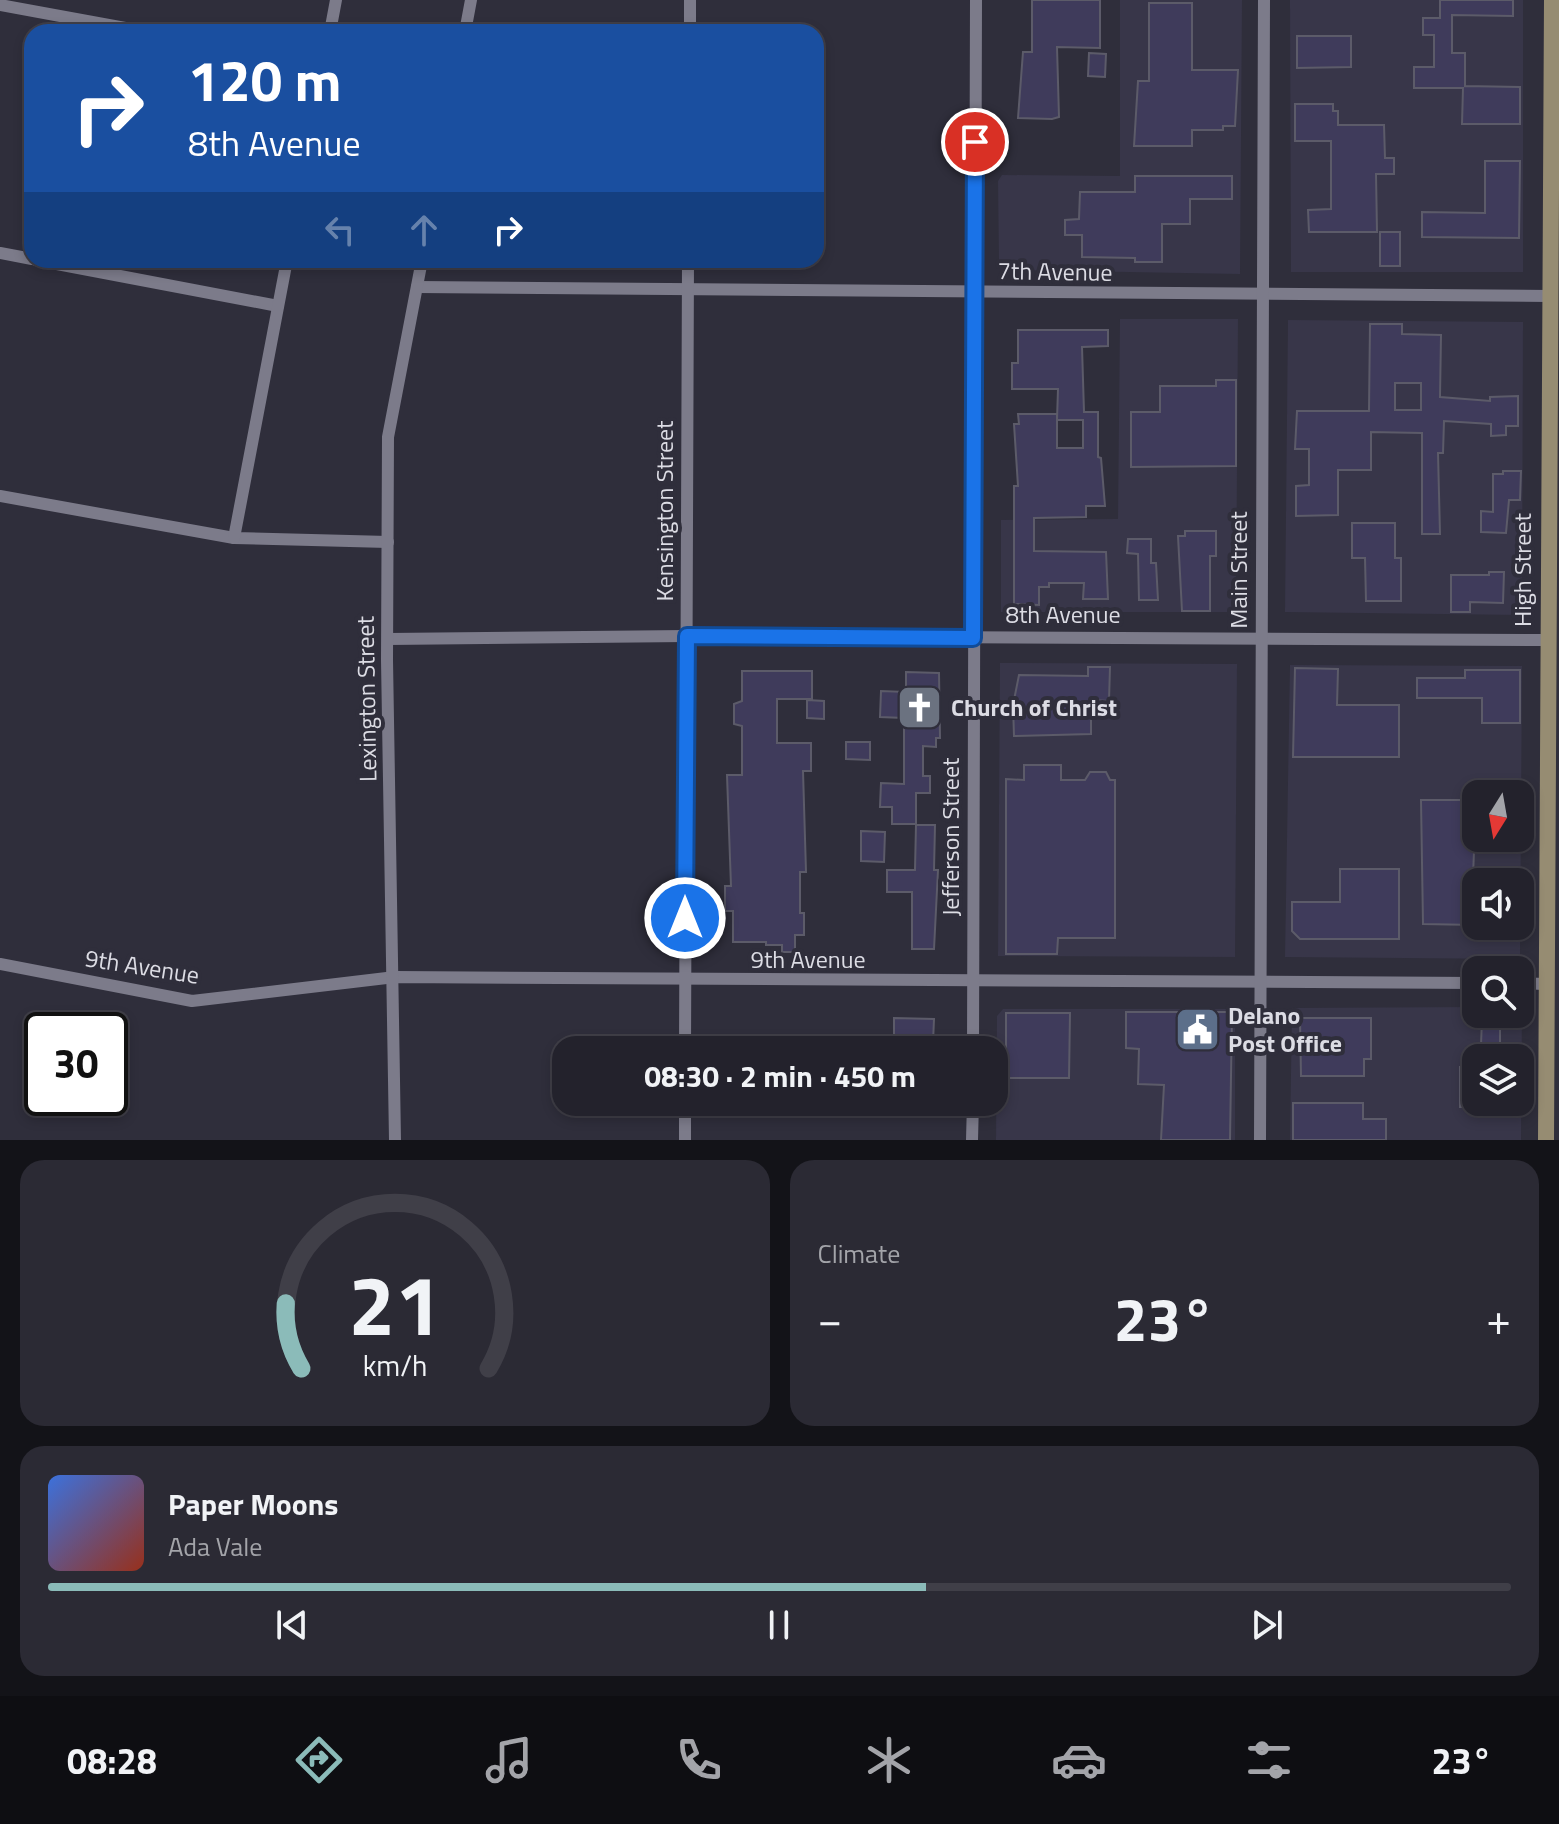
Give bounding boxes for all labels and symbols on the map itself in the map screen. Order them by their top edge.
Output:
pin [941,108,1009,176]
street label: 7th Avenue [997,252,1113,290]
street label: Kensington Street [646,420,682,602]
street label: Main Street [1220,511,1256,629]
street label: High Street [1504,513,1540,627]
street label: 8th Avenue [1005,596,1121,632]
street label: Lexington Street [347,615,385,782]
church icon: Church of Christ [896,684,944,732]
place label: Church of Christ [951,689,1117,725]
street label: Jefferson Street [932,757,968,916]
north arrow [1462,780,1534,852]
position arrow [643,876,727,960]
street label: 9th Avenue [82,939,202,993]
street label: 9th Avenue [750,941,866,977]
place label: Delano Post Office [1228,997,1342,1061]
public building icon: Delano Post Office [1173,1006,1221,1054]
speed limit sign: 30 [24,1012,128,1116]

